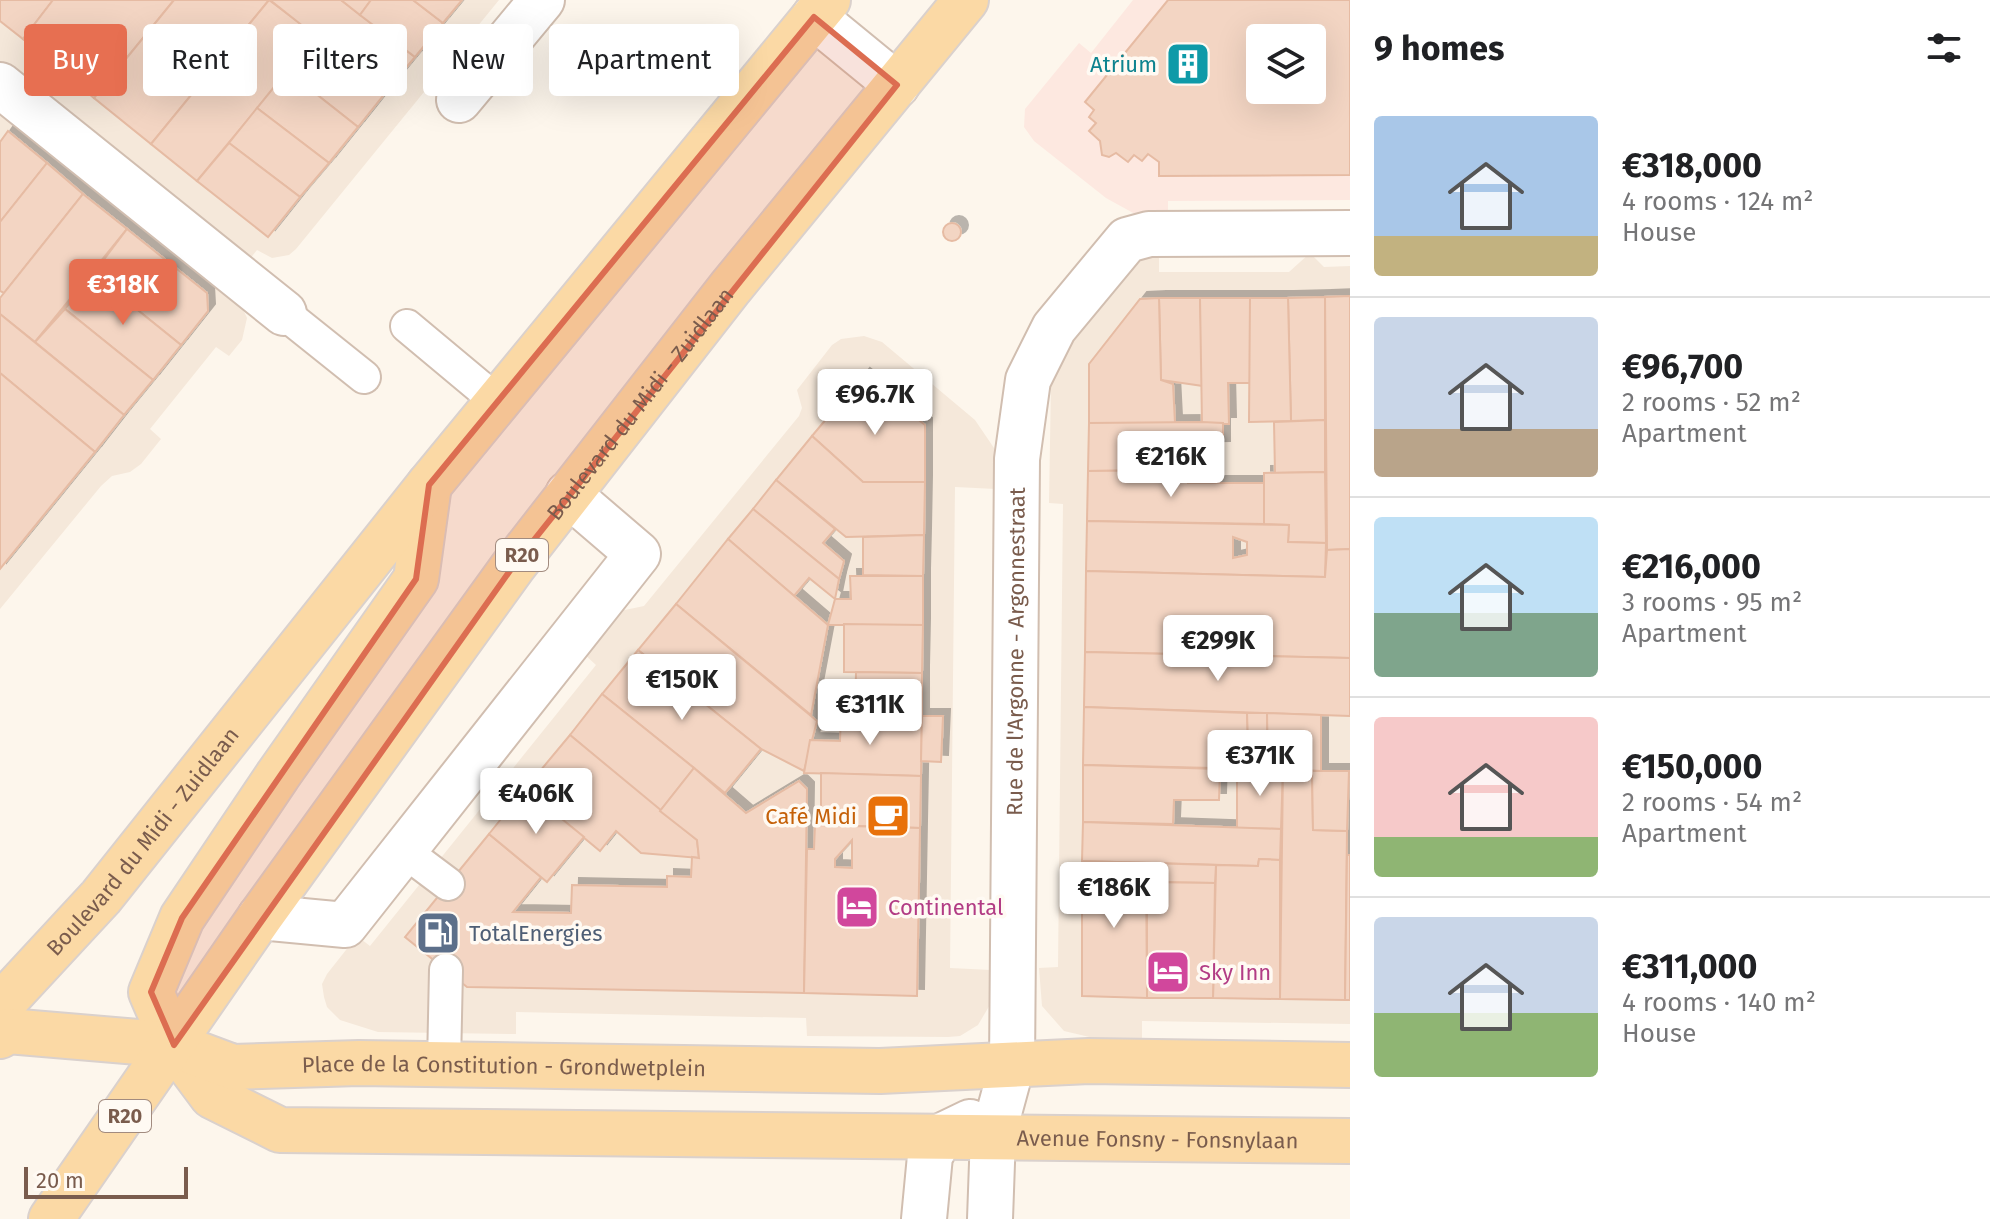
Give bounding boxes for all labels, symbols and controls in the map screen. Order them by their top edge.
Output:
chip: Buy [24,24,127,96]
chip: Rent [143,24,257,96]
chip: Filters [273,24,407,96]
chip: New [423,24,533,96]
chip: Apartment [549,24,739,96]
map controls [1246,24,1326,104]
button: layers [1246,24,1326,104]
icon: filters [1922,26,1966,70]
text: 9 homes [1374,28,1505,69]
building icon: Atrium [1164,40,1212,88]
place label: Atrium [1090,51,1157,78]
text: €318,000 [1622,145,1762,186]
icon: home [1438,148,1534,244]
text: 4 rooms · 124 m² [1622,186,1814,217]
text: House [1622,217,1696,248]
pin: €318K [67,259,179,327]
text: €318K [87,269,159,300]
street label: Boulevard du Midi - Zuidlaan [541,282,739,525]
text: €96,700 [1622,346,1743,387]
icon: home [1438,349,1534,445]
pin: €96.7K [810,369,940,437]
text: €96.7K [835,379,915,410]
text: 2 rooms · 52 m² [1622,387,1801,418]
text: Apartment [1622,418,1747,449]
pin: €216K [1115,431,1227,499]
text: €216K [1135,441,1207,472]
street label: Rue de l'Argonne - Argonnestraat [1001,487,1030,816]
road number: R20 [496,539,548,571]
text: €216,000 [1622,546,1761,587]
icon: home [1438,549,1534,645]
text: 3 rooms · 95 m² [1622,587,1802,618]
pin: €299K [1162,615,1274,683]
text: Apartment [1622,618,1747,649]
text: €299K [1181,625,1255,656]
pin: €150K [626,654,738,722]
text: €150K [646,664,718,695]
pin: €311K [814,679,926,747]
text: €311K [836,689,904,720]
street label: Boulevard du Midi - Zuidlaan [40,722,244,961]
pin: €371K [1204,730,1316,798]
text: €371K [1225,740,1295,771]
text: €150,000 [1622,746,1762,787]
icon: home [1438,749,1534,845]
pin: €406K [480,768,592,836]
text: €406K [498,778,574,809]
text: 2 rooms · 54 m² [1622,787,1802,818]
cafe icon: Café Midi [864,792,912,840]
place label: Café Midi [765,803,857,830]
text: Apartment [1622,818,1747,849]
pin: €186K [1058,862,1170,930]
text: €186K [1078,872,1150,903]
hotel icon: Continental [833,883,881,931]
place label: Continental [888,894,1004,921]
fuel station icon: TotalEnergies [414,909,462,957]
place label: TotalEnergies [469,920,603,947]
text: €311,000 [1622,946,1757,987]
hotel icon: Sky Inn [1144,948,1192,996]
icon: home [1438,949,1534,1045]
place label: Sky Inn [1199,959,1271,986]
text: 4 rooms · 140 m² [1622,987,1816,1018]
text: House [1622,1018,1696,1049]
street label: Place de la Constitution - Grondwetplein [301,1049,706,1082]
road number: R20 [99,1100,151,1132]
street label: Avenue Fonsny - Fonsnylaan [1016,1124,1299,1154]
scale bar [24,1163,188,1199]
text: 20 m [36,1167,84,1194]

